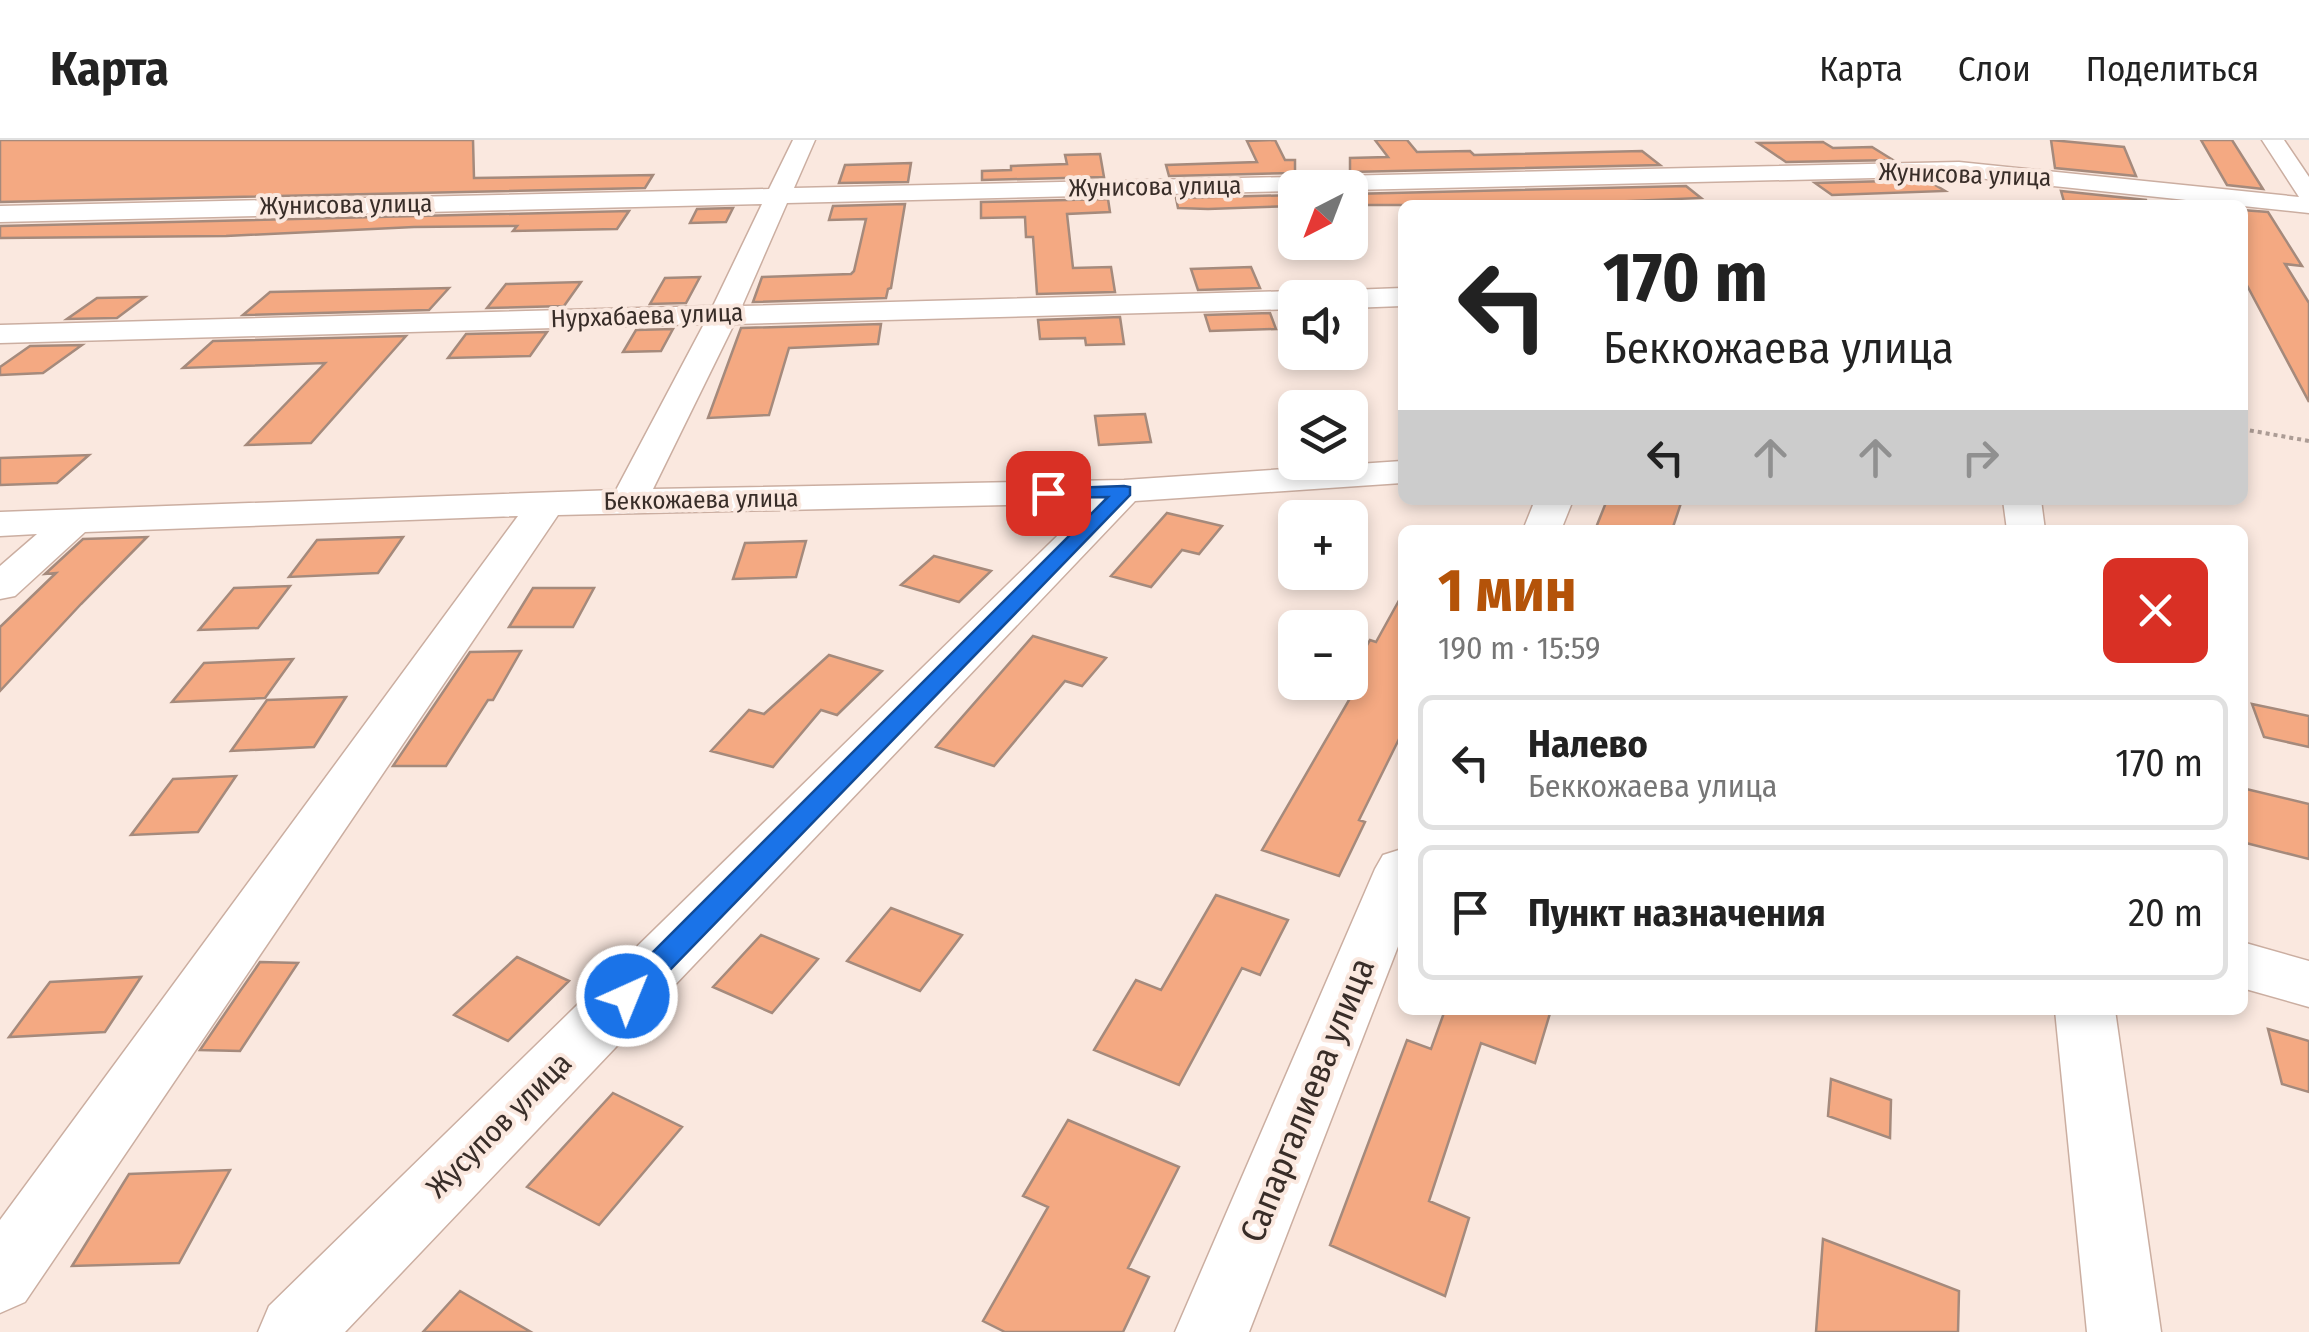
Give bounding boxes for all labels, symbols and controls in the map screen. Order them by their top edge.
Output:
text: Карта [50,40,169,98]
text: Карта [1819,48,1903,90]
text: Слои [1958,48,2031,90]
text: Поделиться [2086,48,2259,90]
street label: Жунисова улица [1878,157,2052,193]
street label: Жунисова улица [1068,170,1242,204]
north arrow [1278,170,1368,260]
map controls [1278,170,1368,700]
street label: Жунисова улица [259,188,433,222]
text: 170 m [1603,236,1768,320]
icon: left [1438,240,1568,370]
button: sound [1278,280,1368,370]
street label: Нурхабаева улица [550,298,744,334]
text: Беккожаева улица [1603,321,1954,375]
button: layers [1278,390,1368,480]
icon: left [1638,430,1693,485]
icon: ahead [1743,430,1798,485]
icon: ahead [1848,430,1903,485]
icon: right [1953,430,2008,485]
pin [1006,451,1091,536]
icon: arrive [1021,466,1076,521]
street label: Беккожаева улица [603,483,799,517]
button: + [1278,500,1368,590]
text: 1 мин [1438,555,1577,627]
button: close [2103,558,2208,663]
button: − [1278,610,1368,700]
text: 190 m · 15:59 [1438,629,1601,667]
text: Налево [1528,721,1648,767]
icon: left [1443,735,1498,790]
text: 170 m [2115,740,2203,786]
text: Беккожаева улица [1528,767,1778,805]
icon: arrive [1443,885,1498,940]
text: Пункт назначения [1528,890,1826,936]
text: 20 m [2128,890,2203,936]
position arrow [575,944,679,1048]
street label: Сапаргалиева улица [1231,952,1383,1248]
street label: Жусупов улица [419,1045,579,1205]

